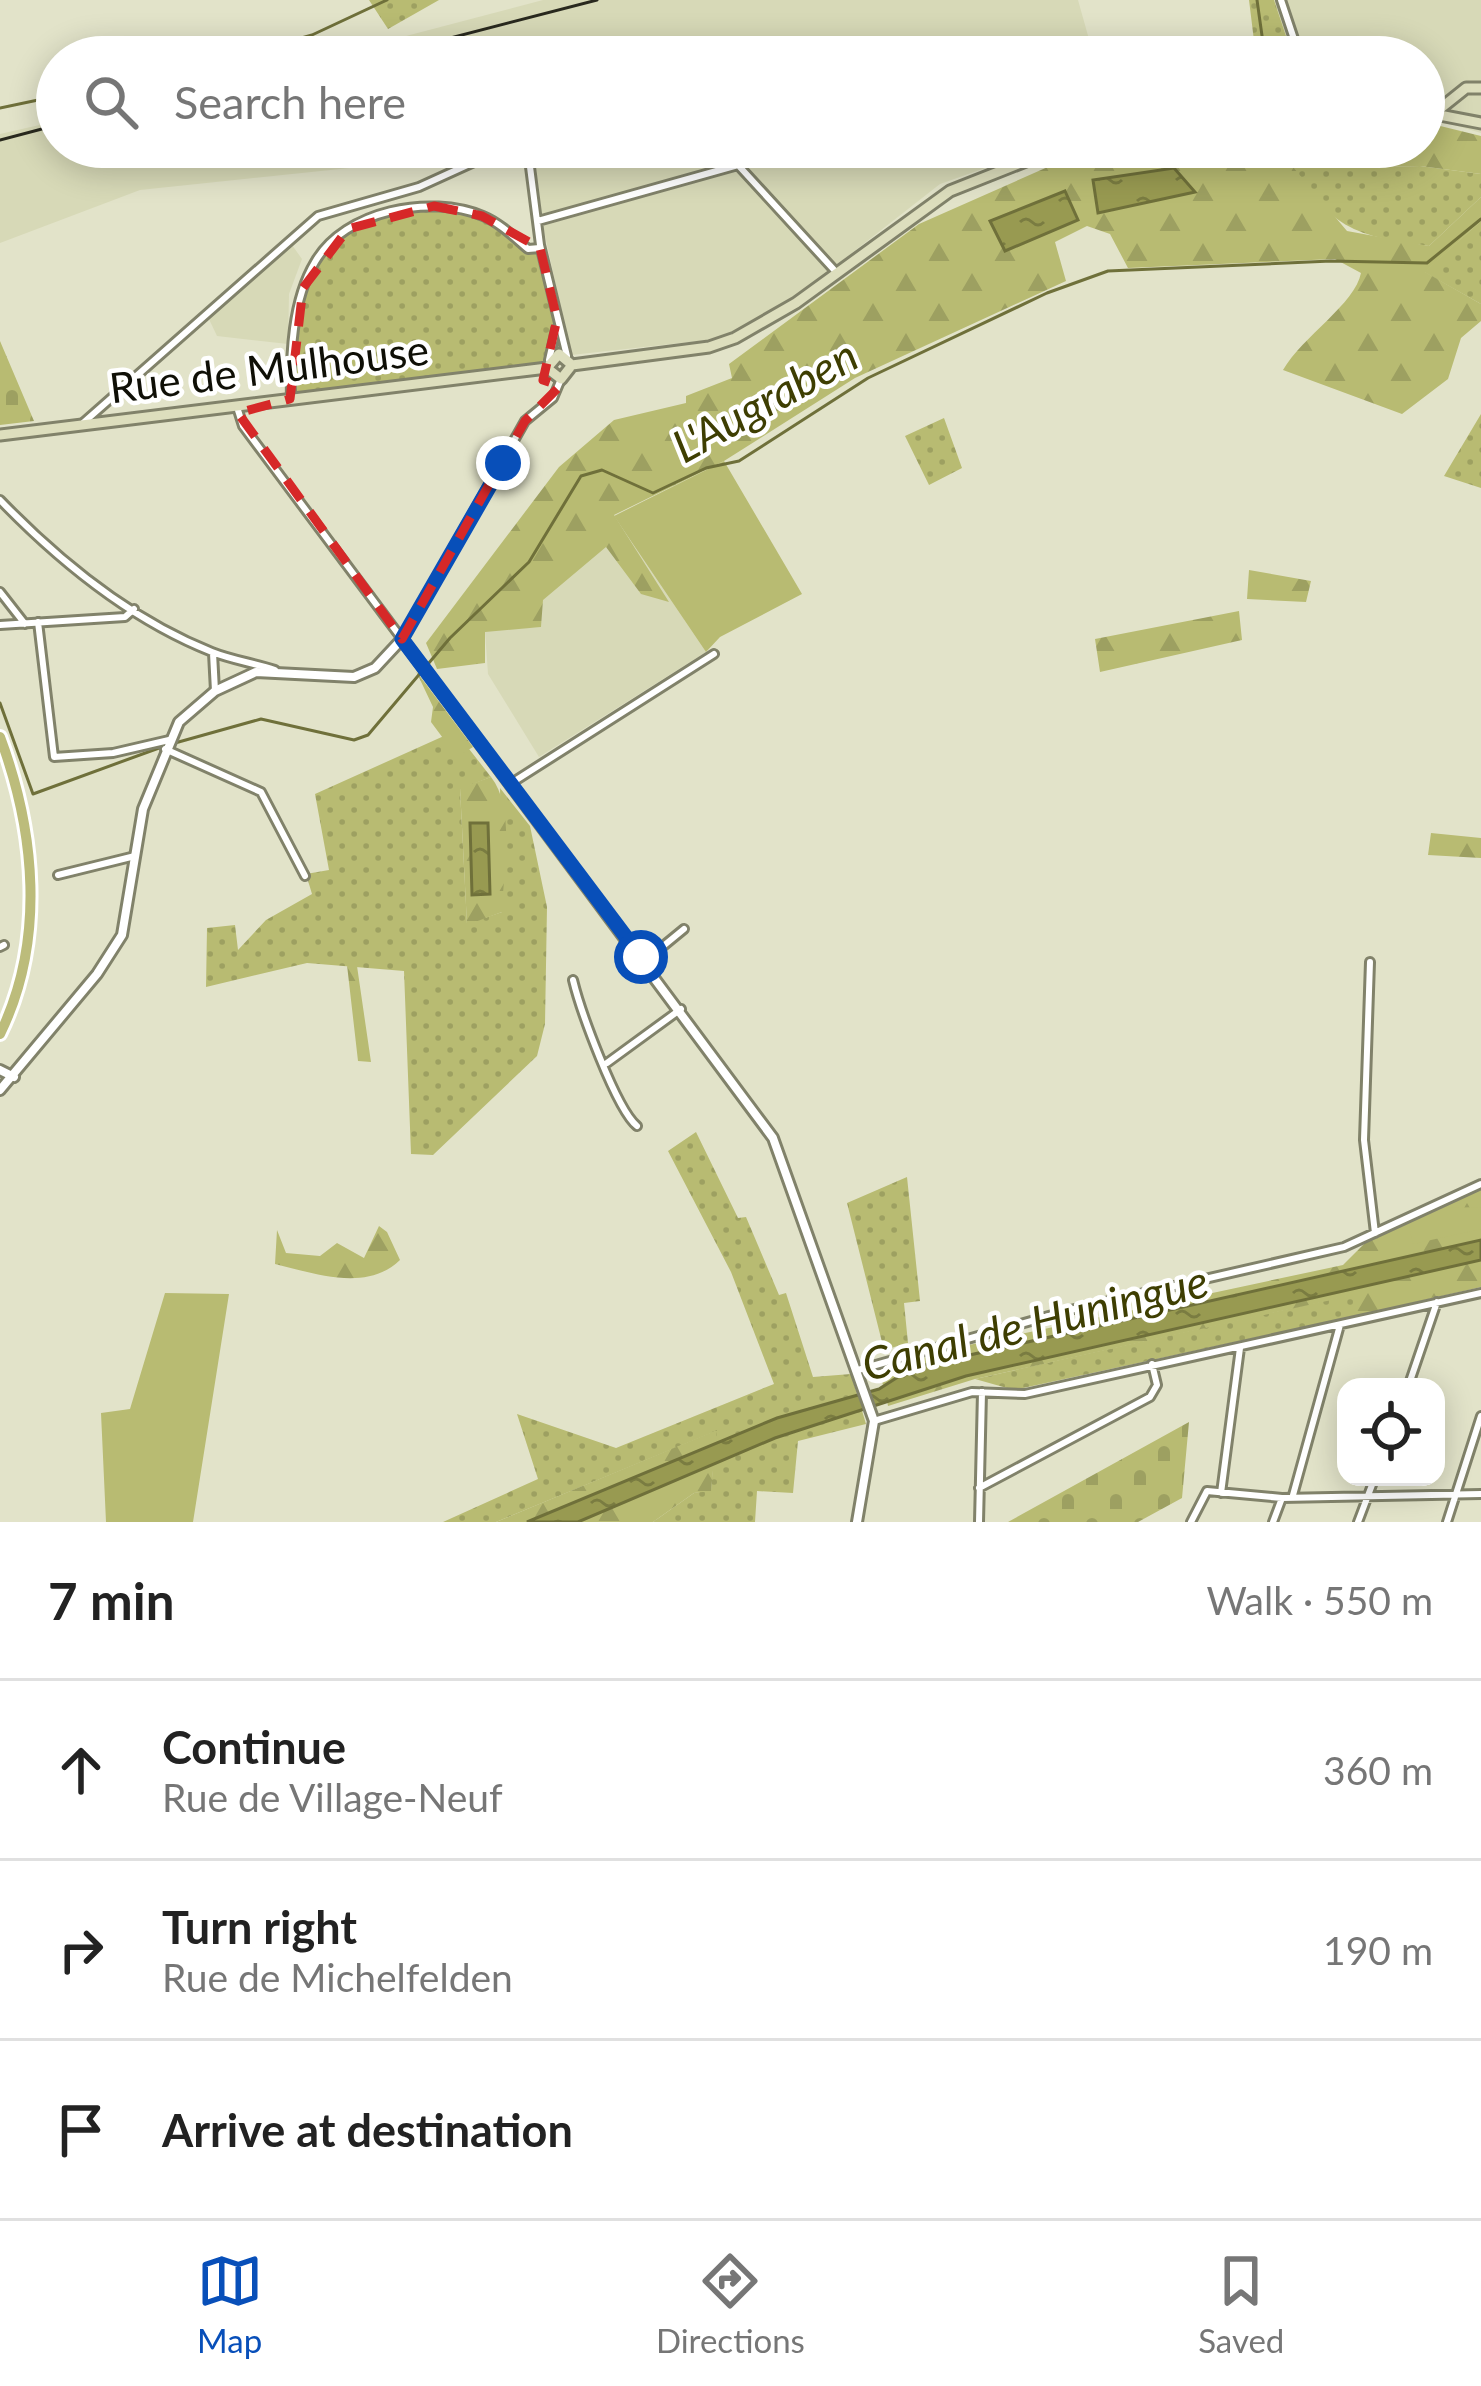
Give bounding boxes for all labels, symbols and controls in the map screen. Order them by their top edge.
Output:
search box [36,36,1445,168]
icon: search [78,69,144,135]
text: Search here [174,75,406,129]
street label: Rue de Mulhouse [106,324,431,412]
water label: L'Augraben [663,327,866,473]
route end [476,436,530,490]
route start [614,930,668,984]
water label: Canal de Huningue [856,1253,1213,1391]
map controls [1337,1378,1445,1486]
button: locate [1337,1378,1445,1486]
text: 7 min [48,1570,174,1631]
text: Walk · 550 m [1206,1577,1433,1623]
text: Continue [162,1720,346,1774]
icon: ahead [48,1737,114,1803]
text: 360 m [1323,1747,1433,1793]
text: Rue de Village-Neuf [162,1774,503,1820]
text: Turn right [162,1900,357,1954]
icon: right [48,1917,114,1983]
text: 190 m [1323,1927,1433,1973]
text: Rue de Michelfelden [162,1954,513,2000]
icon: arrive [48,2097,114,2163]
text: Arrive at destination [162,2103,573,2157]
tab: Map [197,2248,263,2360]
tab: Directions [656,2248,805,2360]
tab: Saved [1198,2248,1284,2360]

